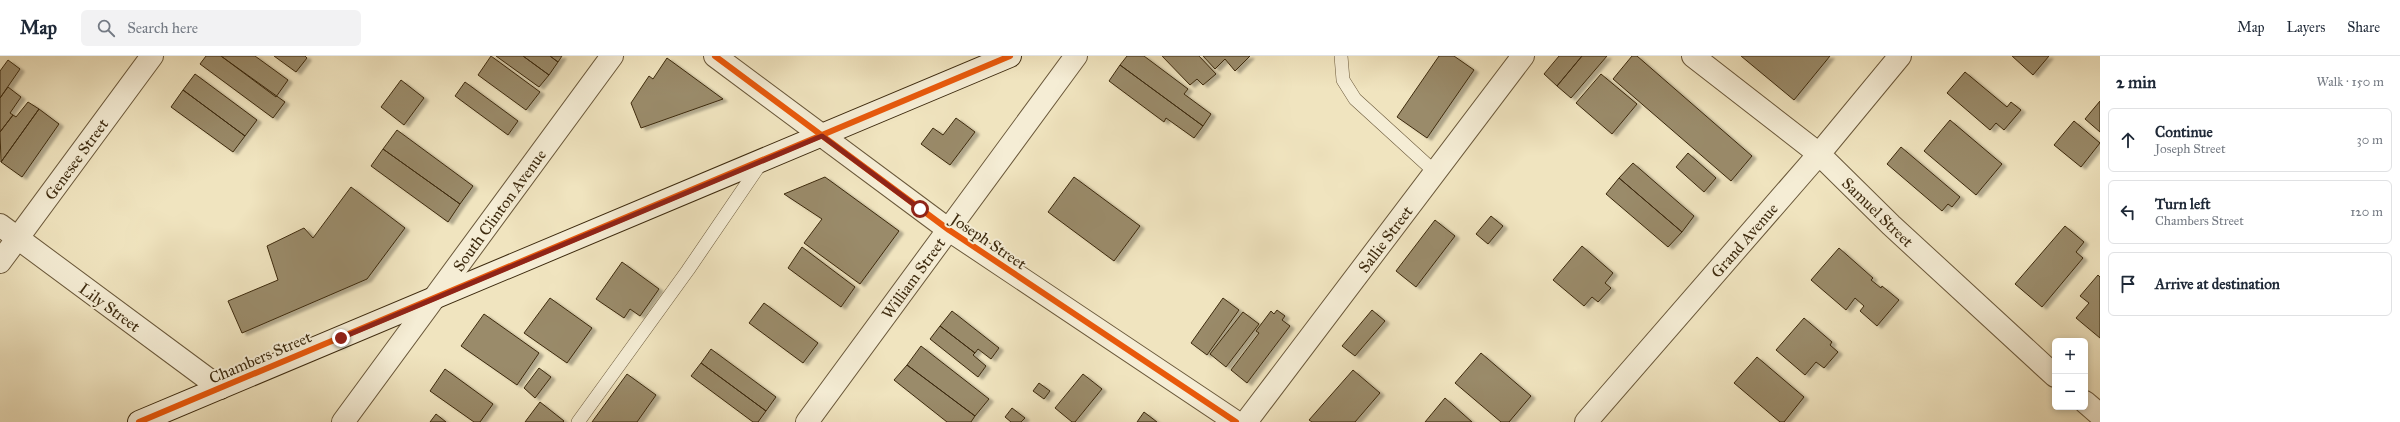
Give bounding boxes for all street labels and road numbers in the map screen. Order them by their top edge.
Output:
street label: Genesee Street [40,115,113,204]
street label: South Clinton Avenue [449,145,550,275]
street label: Samuel Street [1838,174,1918,251]
street label: Grand Avenue [1707,199,1782,282]
street label: Sallie Street [1354,202,1417,276]
street label: Joseph Street [945,208,1030,275]
street label: William Street [877,234,950,323]
street label: Lily Street [75,279,144,336]
street label: Chambers Street [206,327,315,388]

